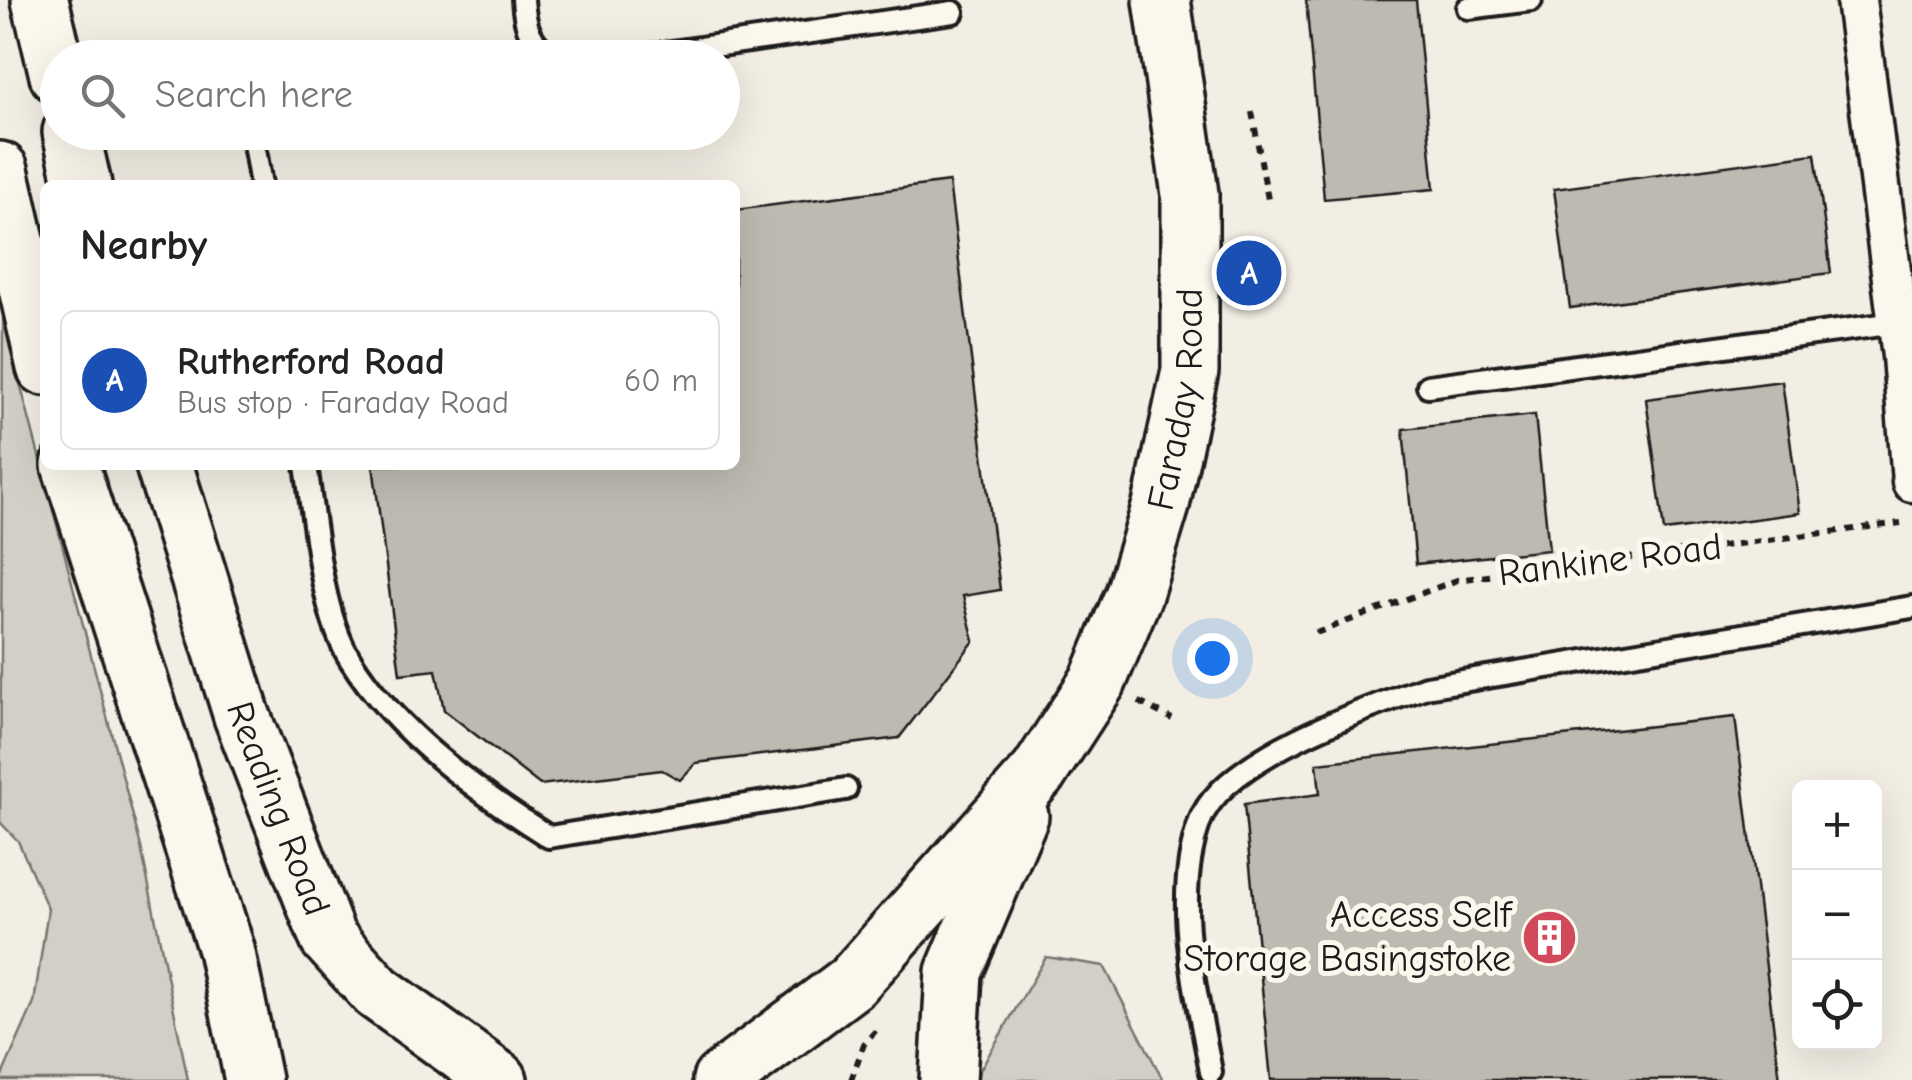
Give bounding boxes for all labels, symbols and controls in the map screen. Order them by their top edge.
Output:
search box [40,40,740,150]
icon: search [75,68,130,123]
text: Search here [155,73,353,117]
text: Nearby [80,221,207,270]
pin: A [1216,236,1282,310]
street label: Faraday Road [1138,288,1212,514]
text: Rutherford Road [177,340,445,384]
text: A [106,362,123,399]
text: 60 m [624,362,698,399]
text: Bus stop · Faraday Road [177,384,509,421]
street label: Rankine Road [1496,524,1724,596]
your location [1187,633,1238,684]
street label: Reading Road [217,696,339,922]
map controls [1792,780,1882,1050]
button: + [1792,780,1882,870]
button: − [1792,870,1882,960]
place label: Access Self Storage Basingstoke [1183,893,1513,981]
building icon: Access Self Storage Basingstoke [1520,907,1580,967]
button: locate [1792,960,1882,1050]

